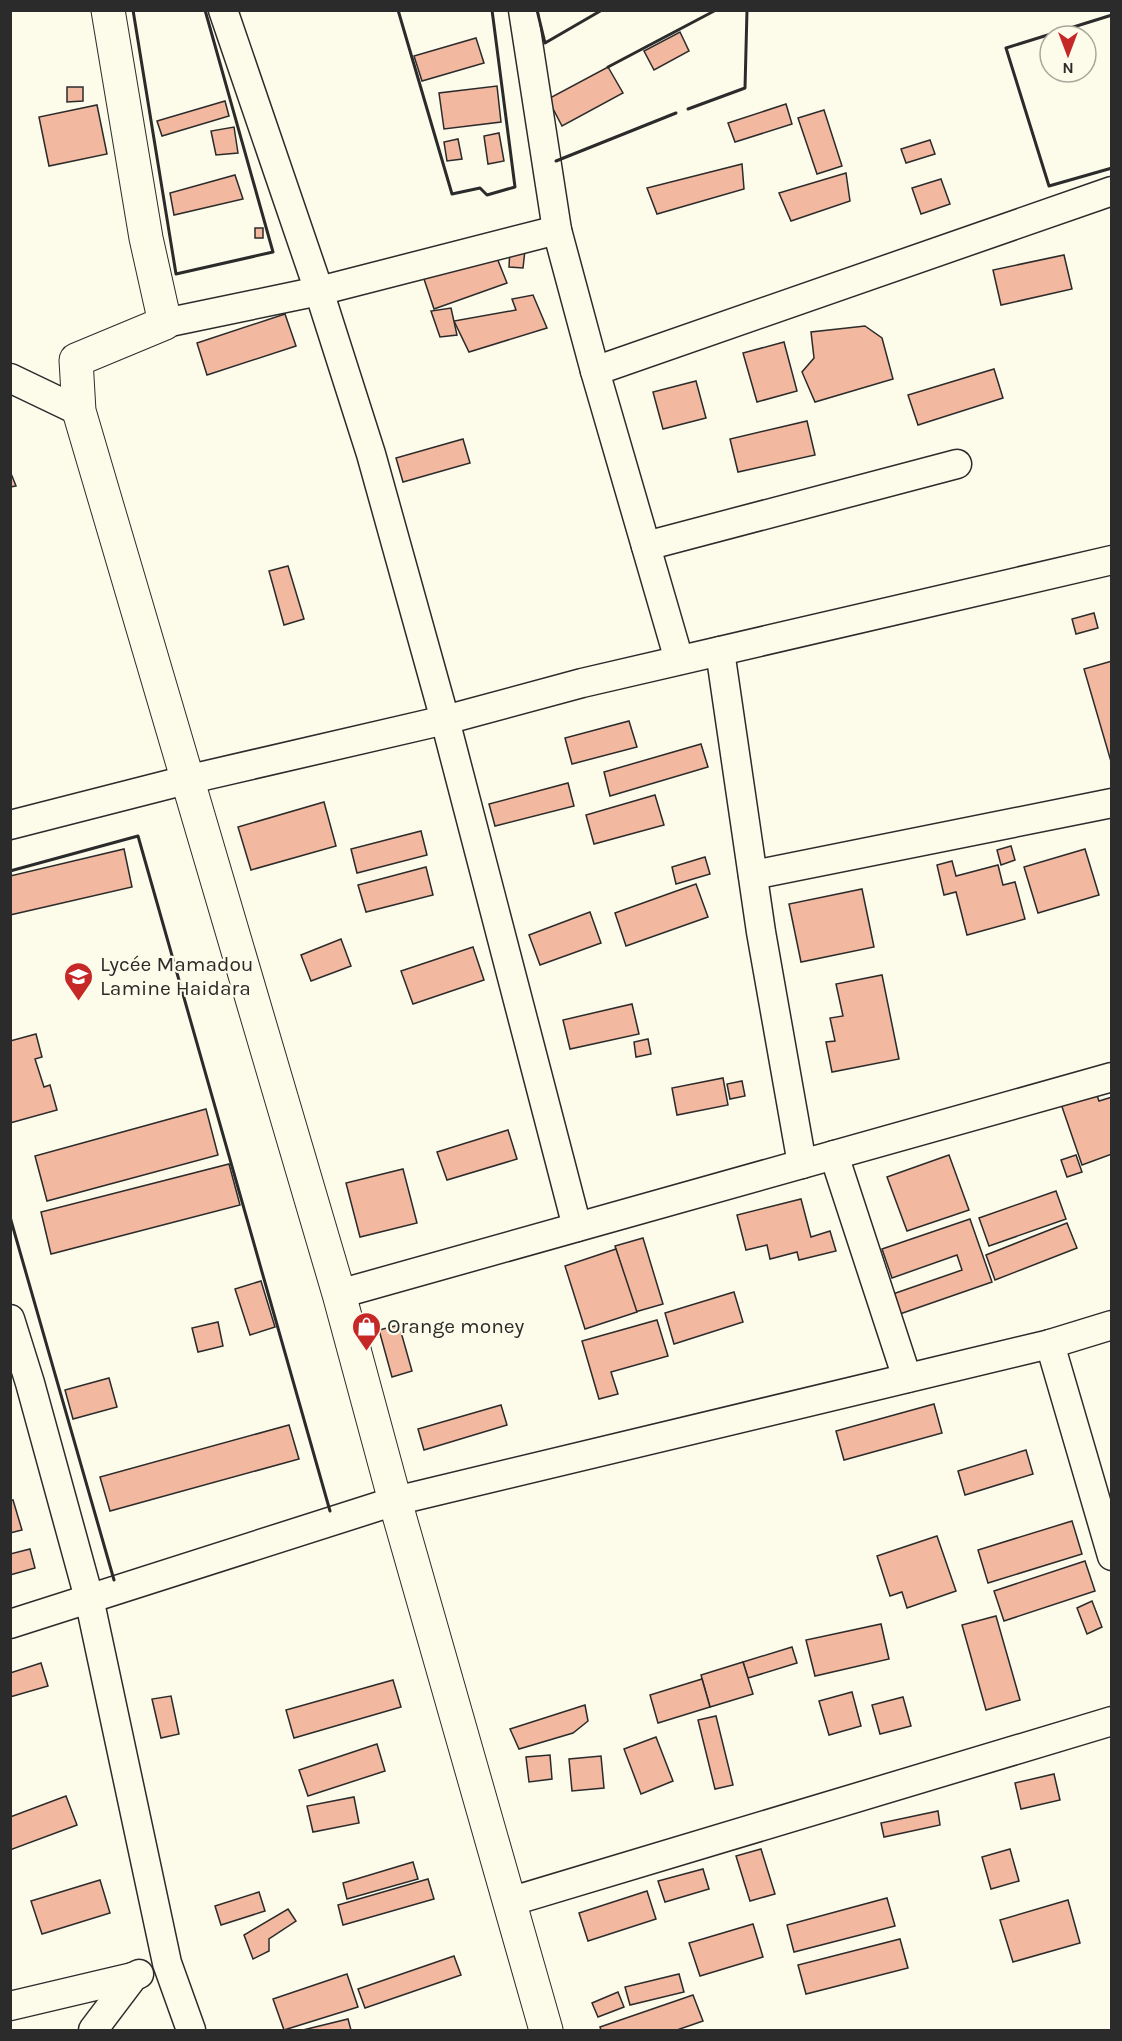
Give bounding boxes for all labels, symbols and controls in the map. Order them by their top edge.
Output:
north arrow [1038,24,1098,84]
text: N [1062,59,1074,78]
place label: Lycée Mamadou Lamine Haidara [100,952,254,1000]
school or university icon: Lycée Mamadou Lamine Haidara [63,960,95,1002]
shop icon: Orange money [350,1310,382,1352]
place label: Orange money [387,1314,525,1338]

